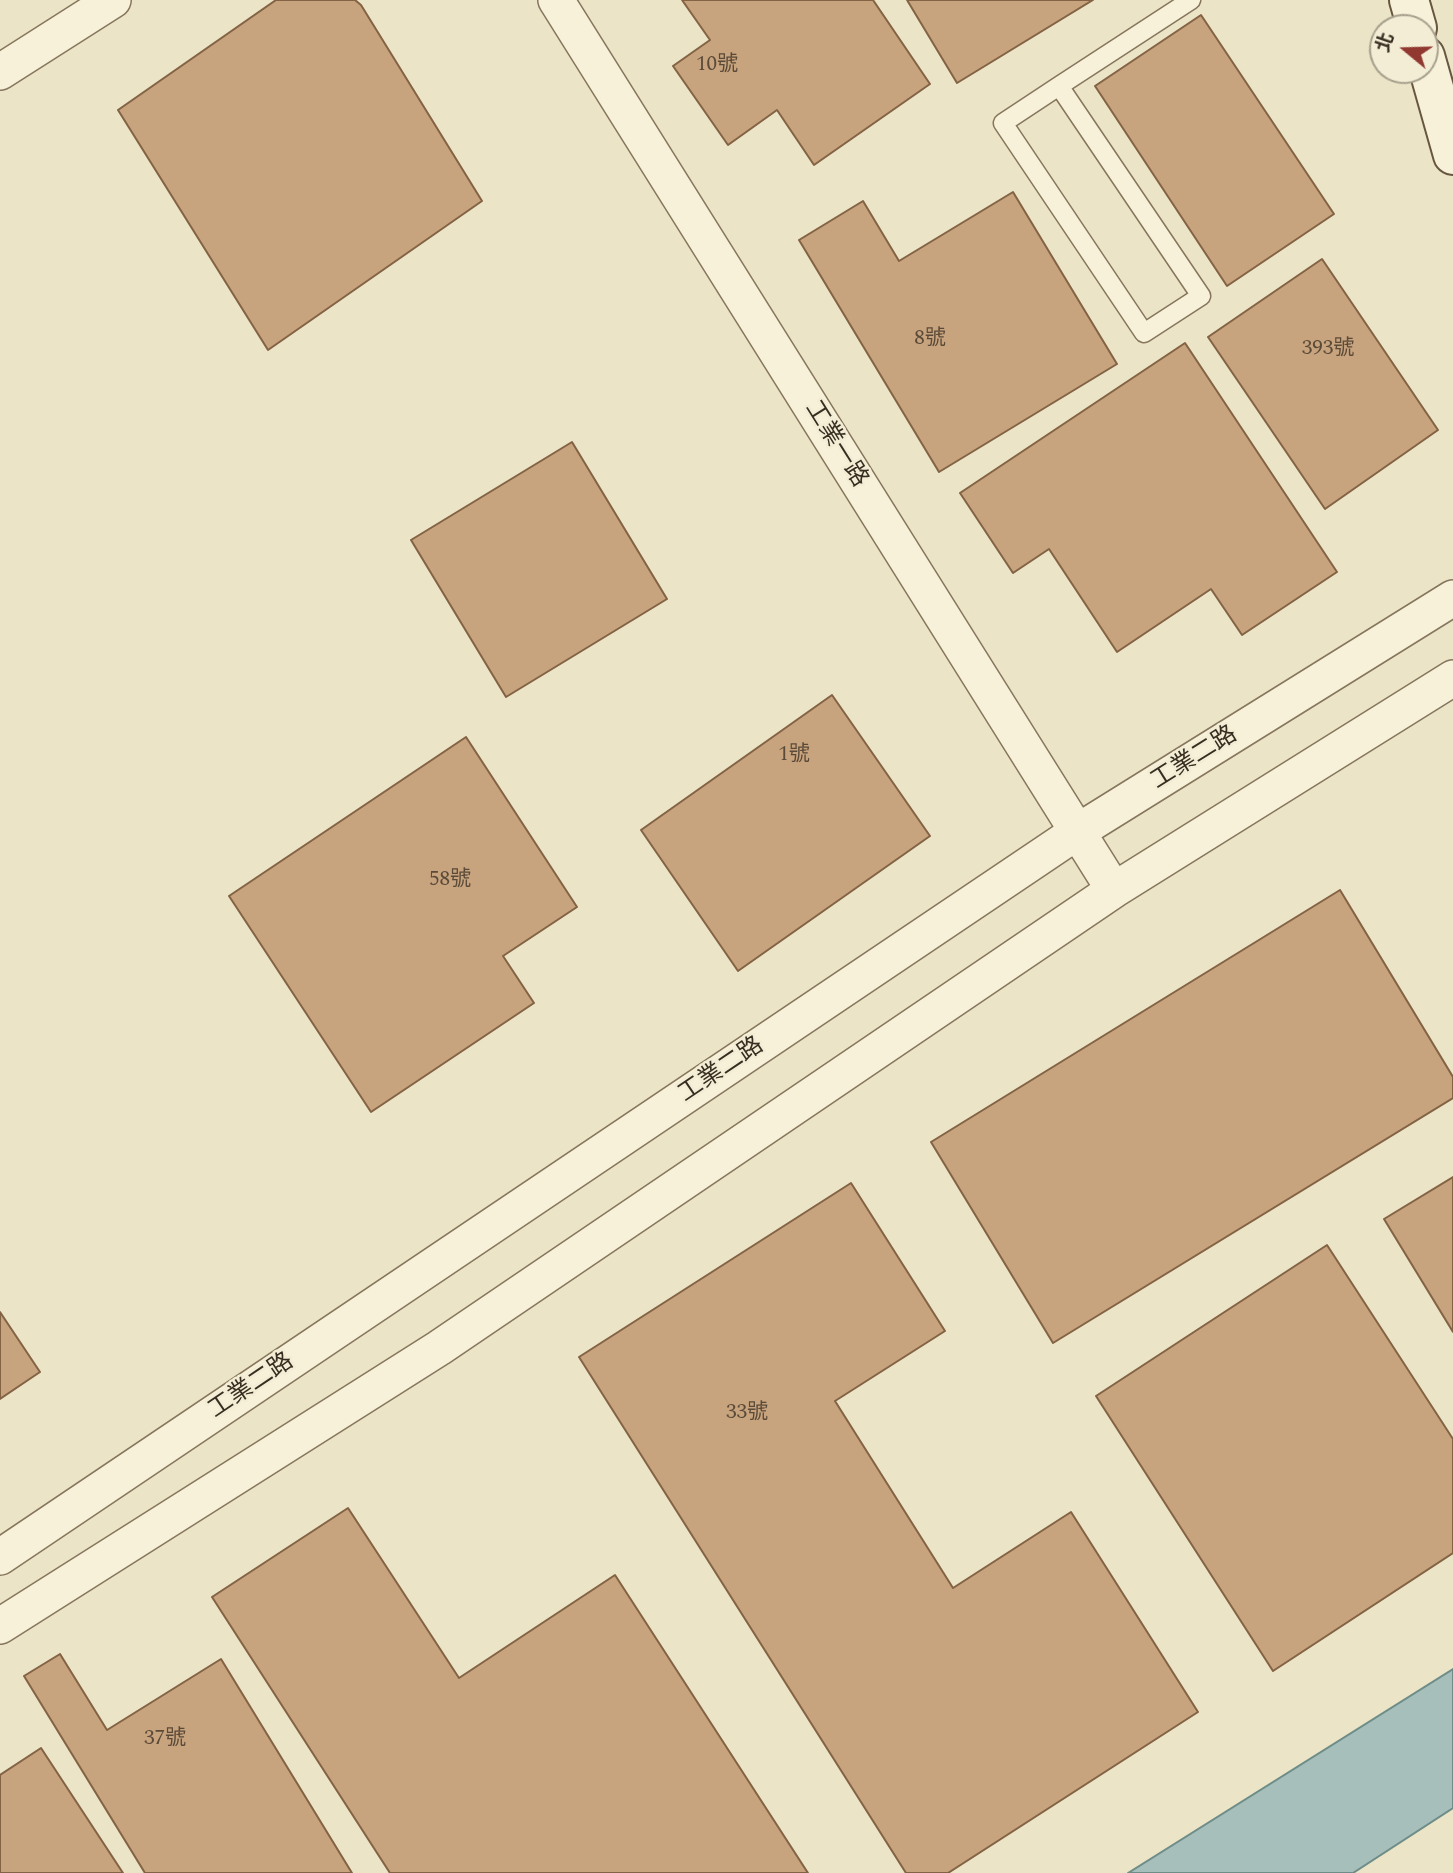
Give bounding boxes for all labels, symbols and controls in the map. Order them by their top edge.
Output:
north arrow [1369,14,1439,84]
text: 北 [1369,29,1402,56]
house number: 10號 [696,53,738,79]
house number: 8號 [914,327,946,353]
house number: 393號 [1302,337,1354,363]
street label: 工業一路 [797,397,873,493]
street label: 工業二路 [1147,721,1243,797]
house number: 1號 [778,743,810,769]
house number: 58號 [429,868,471,894]
street label: 工業二路 [674,1032,770,1110]
street label: 工業二路 [204,1348,300,1426]
house number: 33號 [726,1401,768,1427]
house number: 37號 [144,1727,186,1753]

